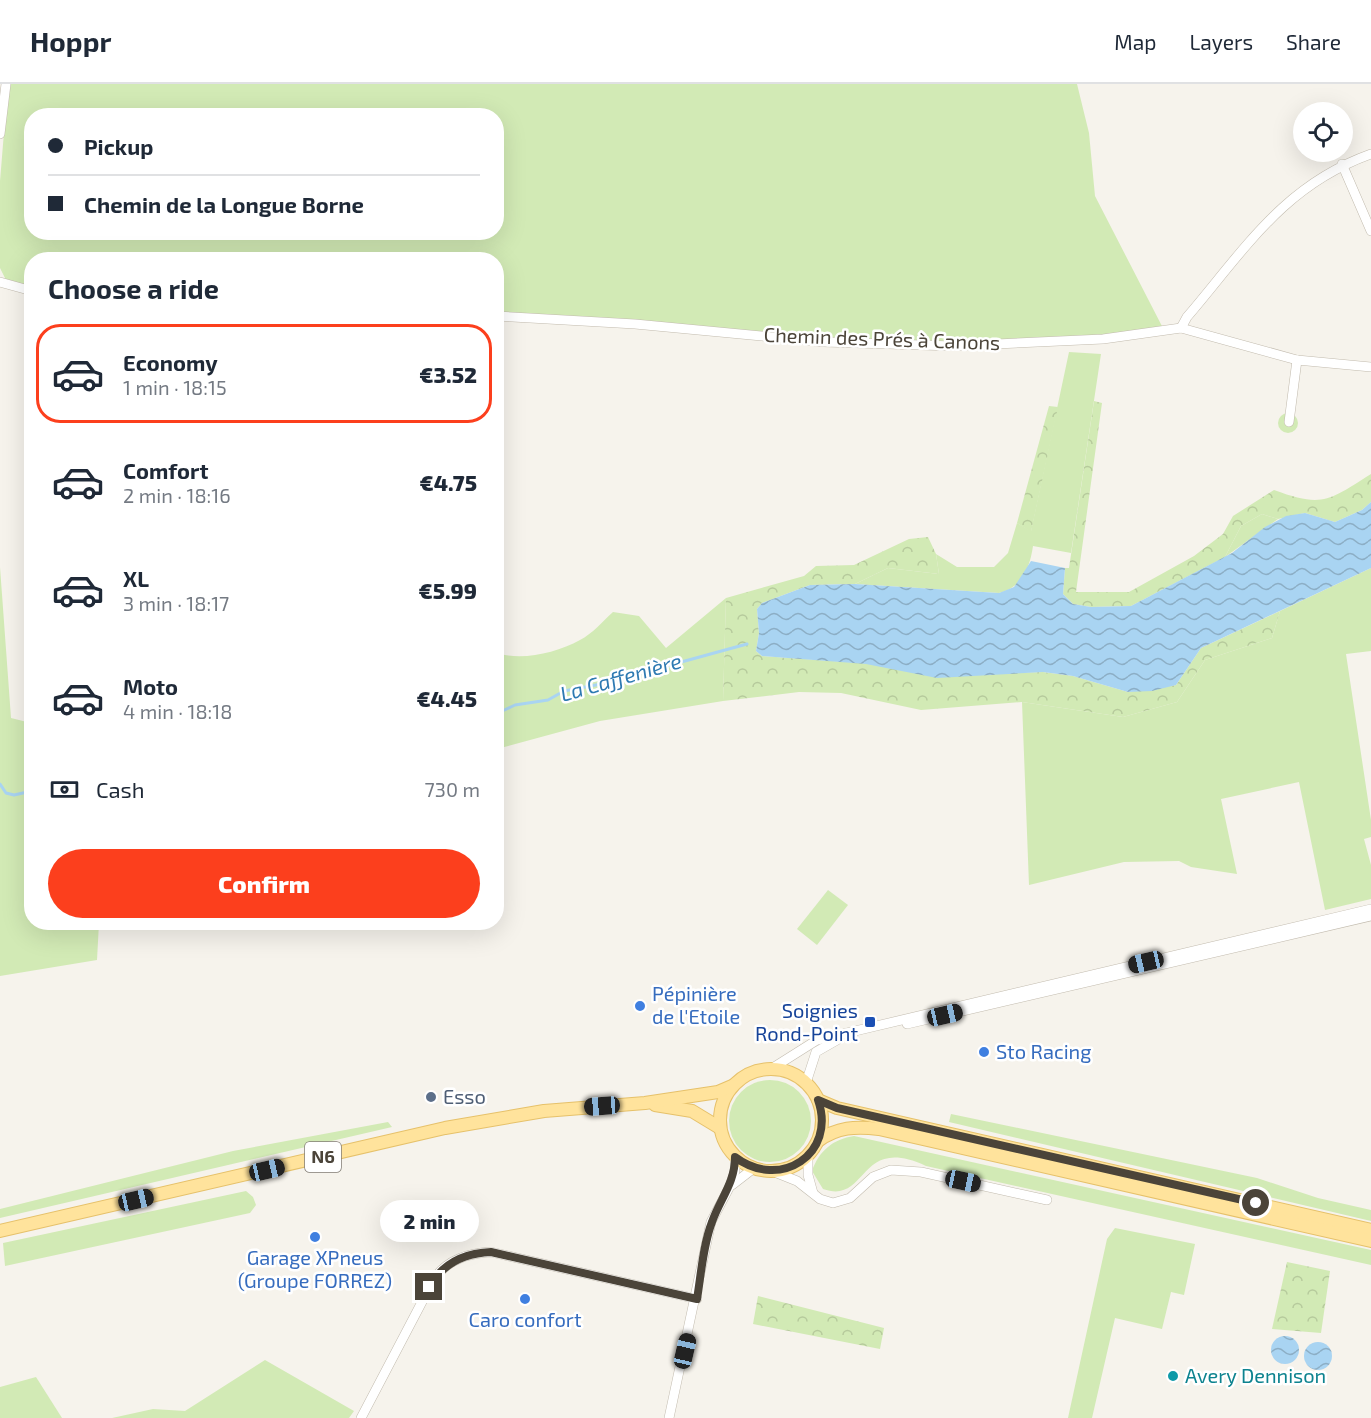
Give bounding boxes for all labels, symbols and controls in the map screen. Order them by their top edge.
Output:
text: Hoppr [30,24,111,58]
text: Map [1114,29,1156,54]
text: Layers [1189,29,1253,54]
text: Share [1286,29,1341,54]
map controls [1293,102,1353,162]
button: locate [1293,102,1353,162]
text: Pickup [84,133,153,159]
text: Chemin de la Longue Borne [84,191,364,217]
text: Choose a ride [48,272,219,304]
street label: Chemin des Prés à Canons [763,322,1001,354]
icon: car [51,347,105,401]
text: Economy [123,349,218,375]
text: €3.52 [419,361,477,387]
text: 1 min · 18:15 [123,375,227,399]
icon: car [51,455,105,509]
text: Comfort [123,457,208,483]
text: €4.75 [420,469,477,495]
text: 2 min · 18:16 [123,483,231,507]
icon: car [51,563,105,617]
text: XL [123,565,149,591]
text: €5.99 [419,577,477,603]
text: 3 min · 18:17 [123,591,229,615]
water label: La Caffenière [557,647,684,706]
icon: car [51,671,105,725]
text: Moto [123,673,178,699]
text: €4.45 [416,685,477,711]
text: 4 min · 18:18 [123,699,232,723]
icon: cash [48,773,81,806]
text: Cash [96,776,145,802]
text: 730 m [425,777,480,801]
button: Confirm [48,849,480,918]
car [1126,949,1166,975]
place label: Pépinière de l'Etoile [652,981,740,1028]
place label: Soignies Rond-Point [755,998,858,1045]
marker: Pépinière de l'Etoile [633,999,647,1013]
car [925,1002,965,1028]
marker: Soignies Rond-Point [863,1015,877,1029]
place label: Sto Racing [996,1039,1091,1063]
marker: Sto Racing [977,1045,991,1059]
place label: Esso [443,1084,486,1108]
marker: Esso [424,1090,438,1104]
car [583,1096,621,1116]
road number: N6 [305,1142,341,1172]
car [247,1157,287,1183]
car [944,1168,982,1194]
car [116,1187,156,1213]
route start [1242,1189,1269,1216]
callout: 2 min [380,1200,478,1242]
text: 2 min [404,1209,455,1233]
marker: Garage XPneus (Groupe FORREZ) [308,1230,322,1244]
place label: Garage XPneus (Groupe FORREZ) [238,1245,392,1292]
route end [415,1273,442,1300]
marker: Caro confort [518,1292,532,1306]
place label: Caro confort [469,1307,582,1331]
car [672,1331,698,1371]
place label: Avery Dennison [1185,1363,1326,1387]
marker: Avery Dennison [1166,1369,1180,1383]

